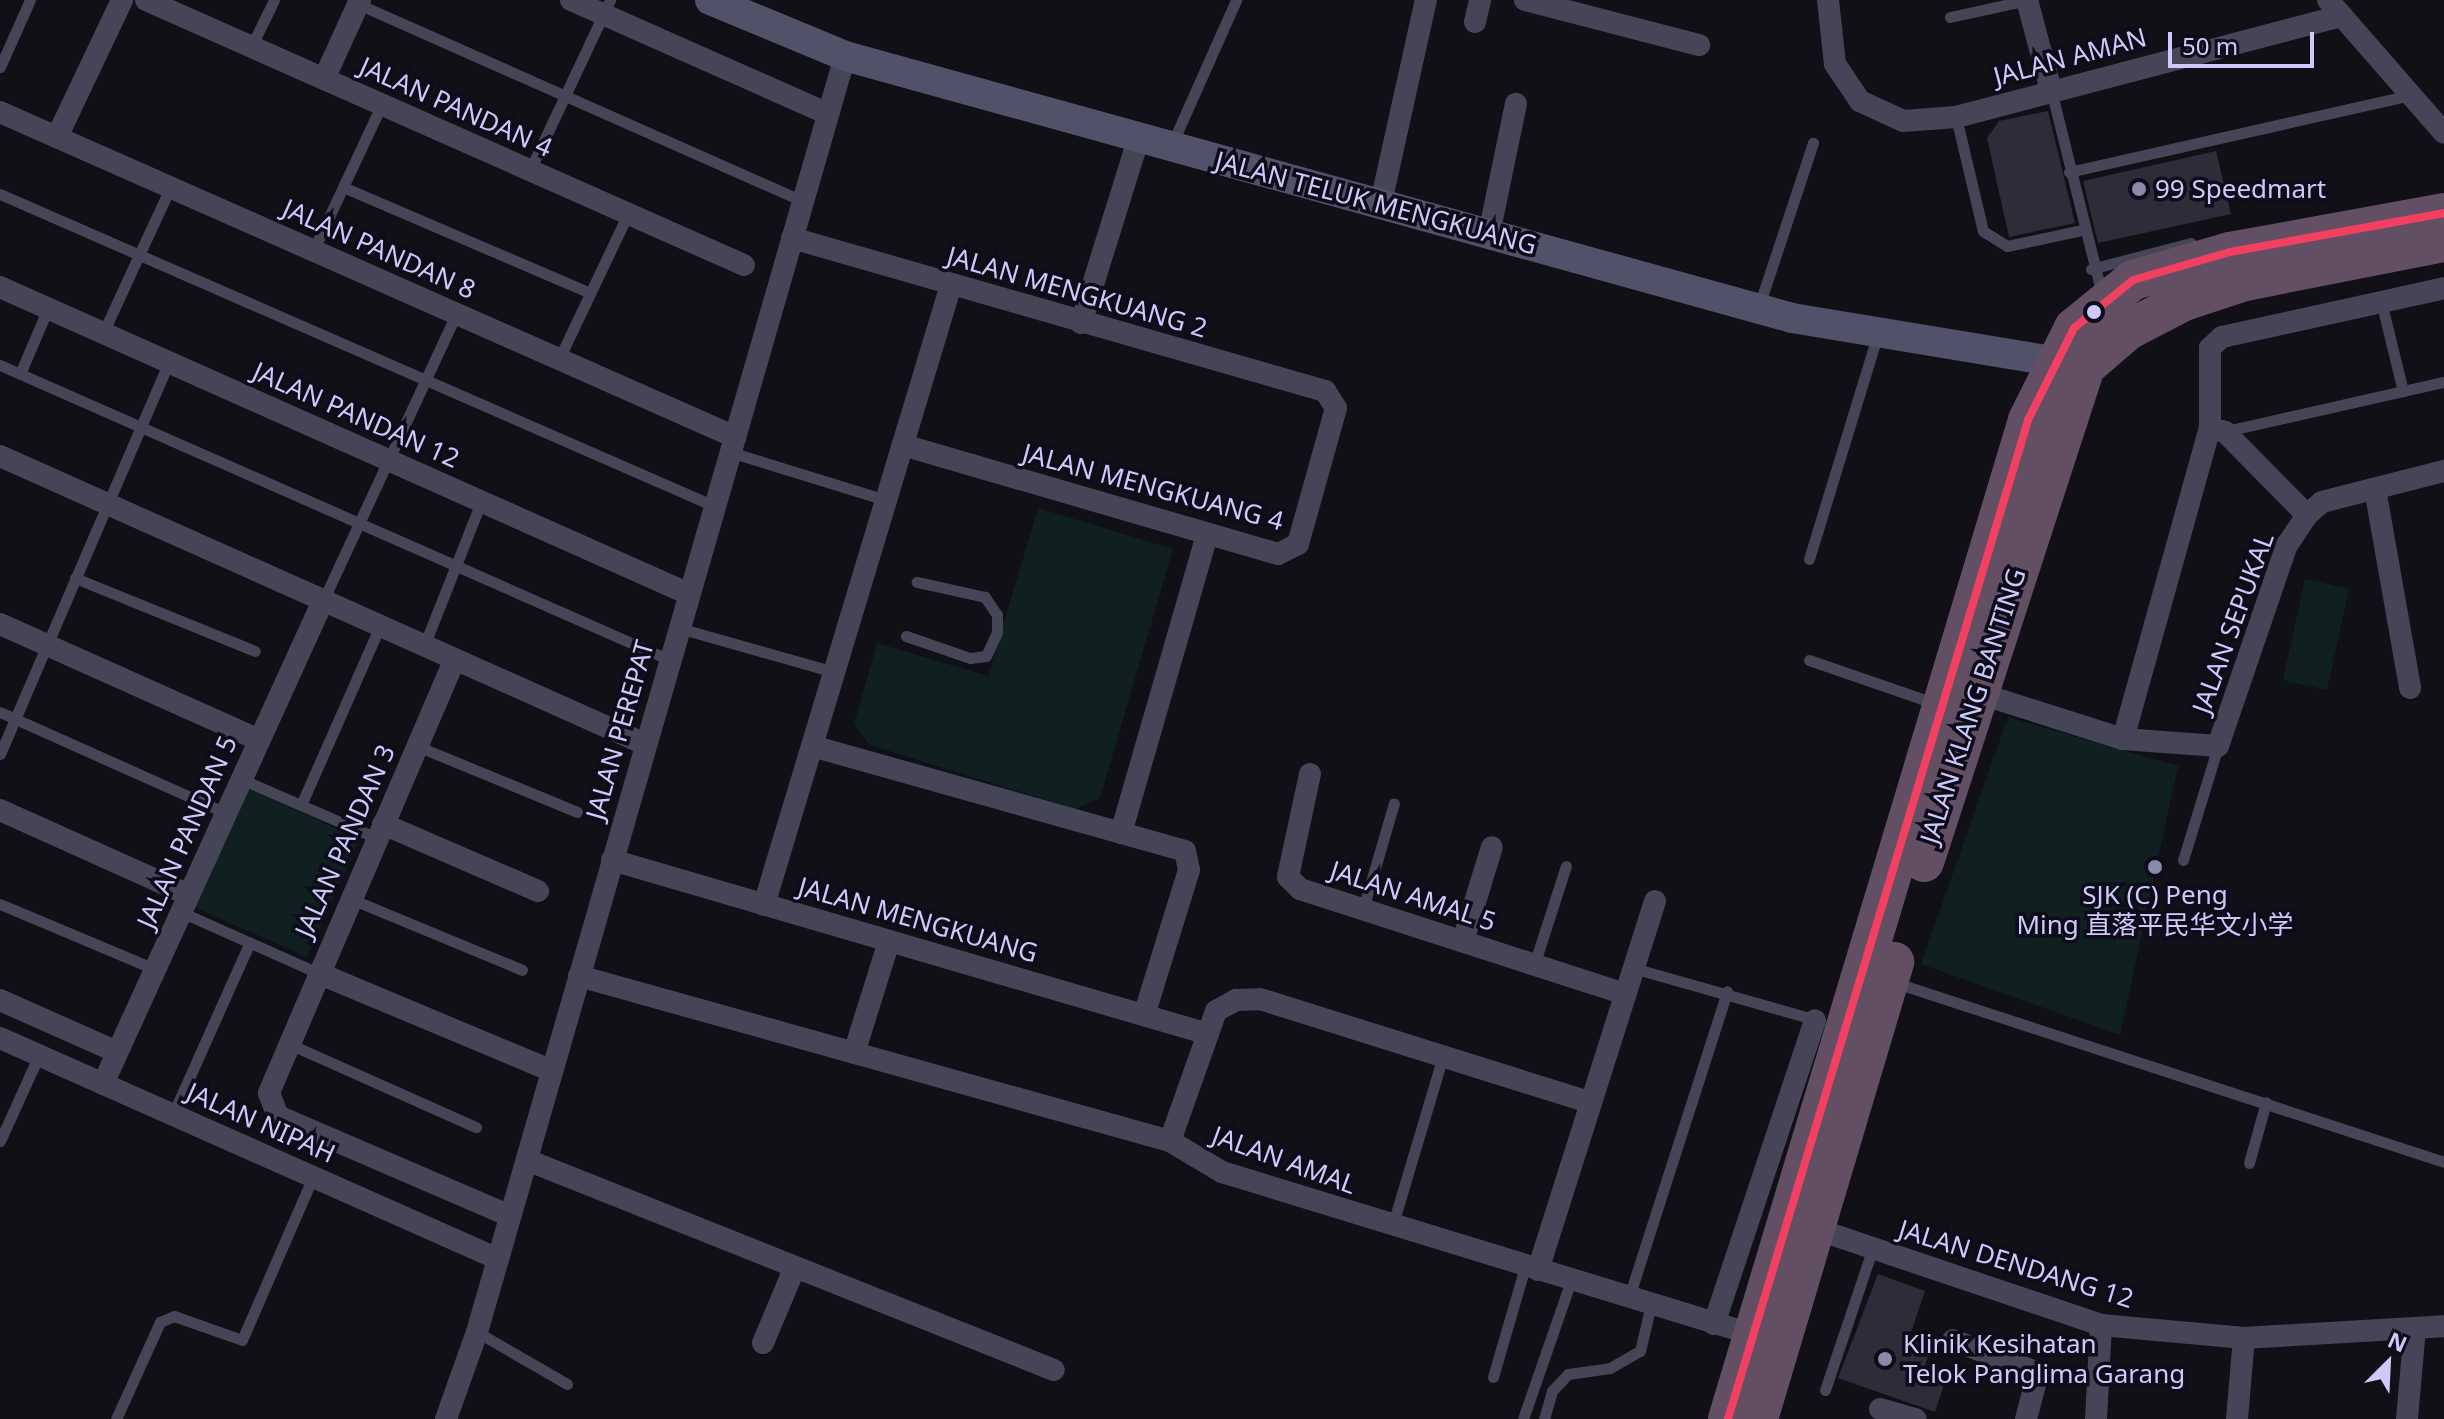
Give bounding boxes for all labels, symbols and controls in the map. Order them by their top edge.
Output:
scale bar [2172,16,2318,66]
street label: JALAN AMAN [1990,22,2150,92]
text: 50 m [2182,29,2238,62]
street label: JALAN PANDAN 4 [355,51,557,163]
street label: JALAN TELUK MENGKUANG [1212,145,1540,261]
place label: 99 Speedmart [2155,173,2326,205]
marker: 99 Speedmart [2130,180,2148,198]
street label: JALAN PANDAN 8 [278,193,480,305]
street label: JALAN MENGKUANG 2 [943,240,1211,344]
unlabelled marker [2086,304,2102,320]
street label: JALAN PANDAN 12 [248,355,464,475]
street label: JALAN MENGKUANG 4 [1019,437,1287,537]
street label: JALAN SEPUKAL [2186,528,2280,718]
street label: JALAN KLANG BANTING [1914,564,2032,848]
street label: JALAN PEREPAT [580,637,660,823]
street label: JALAN PANDAN 5 [131,731,243,933]
street label: JALAN PANDAN 3 [289,740,401,942]
street label: JALAN AMAL 5 [1326,855,1500,937]
marker: SJK (C) Peng Ming 直落平民华文小学 [2146,858,2164,876]
street label: JALAN MENGKUANG [795,871,1041,969]
place label: SJK (C) Peng Ming 直落平民华文小学 [2016,879,2294,940]
street label: JALAN NIPAH [182,1076,340,1170]
street label: JALAN AMAL [1208,1120,1360,1200]
street label: JALAN DENDANG 12 [1895,1213,2137,1315]
north arrow [2348,1323,2428,1403]
text: N [2383,1324,2412,1358]
place label: Klinik Kesihatan Telok Panglima Garang [1903,1328,2185,1390]
marker: Klinik Kesihatan Telok Panglima Garang [1874,1348,1896,1370]

